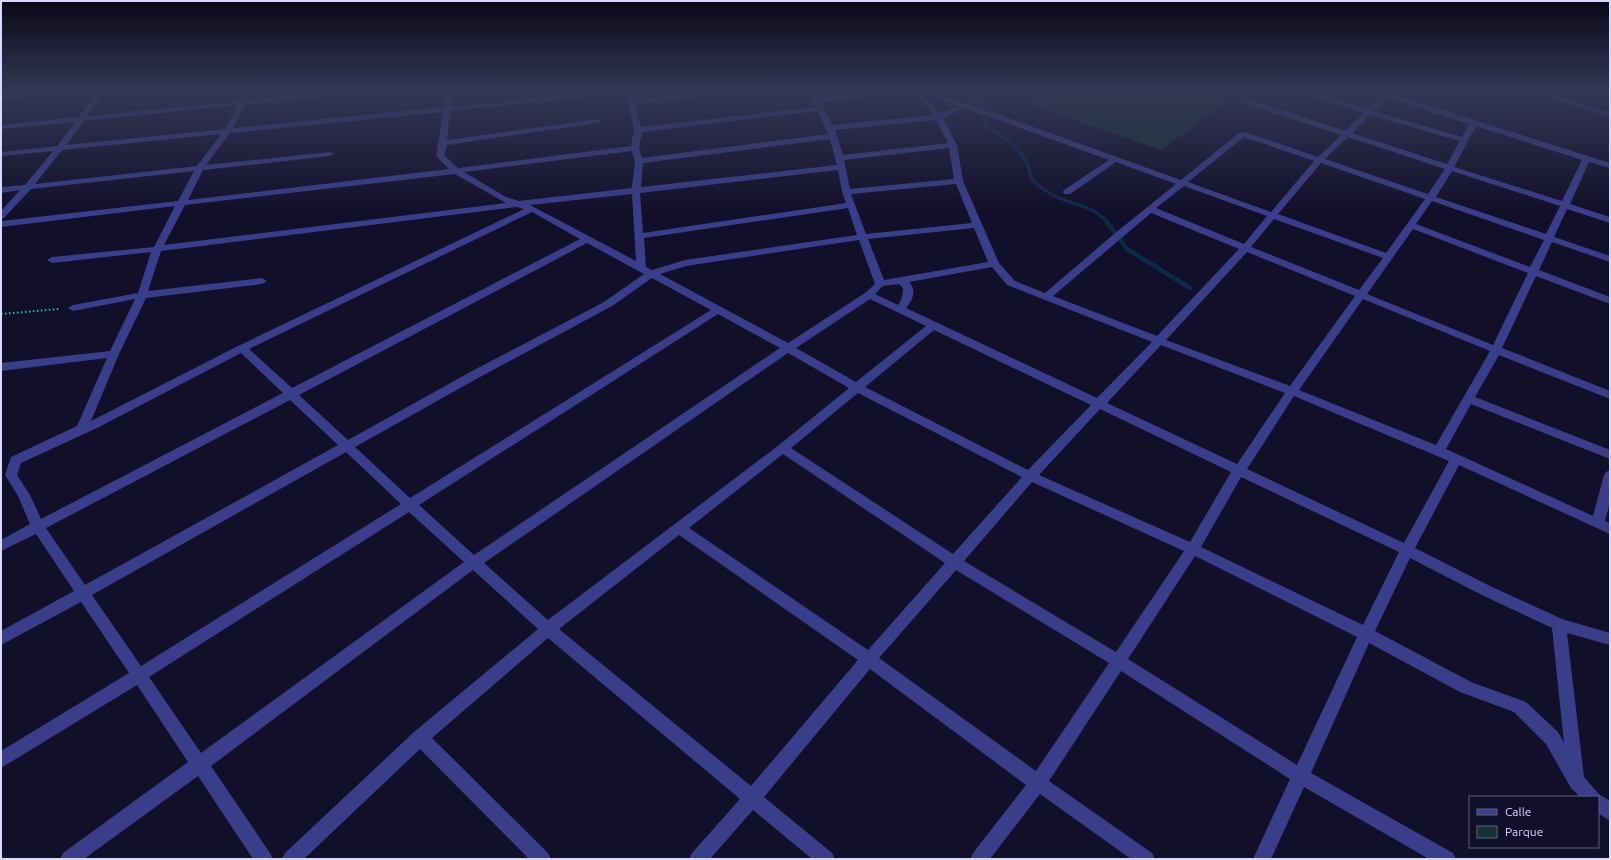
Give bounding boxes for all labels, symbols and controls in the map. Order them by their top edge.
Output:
legend [1469,796,1599,848]
text: Calle [1505,805,1531,818]
text: Parque [1505,825,1543,838]

